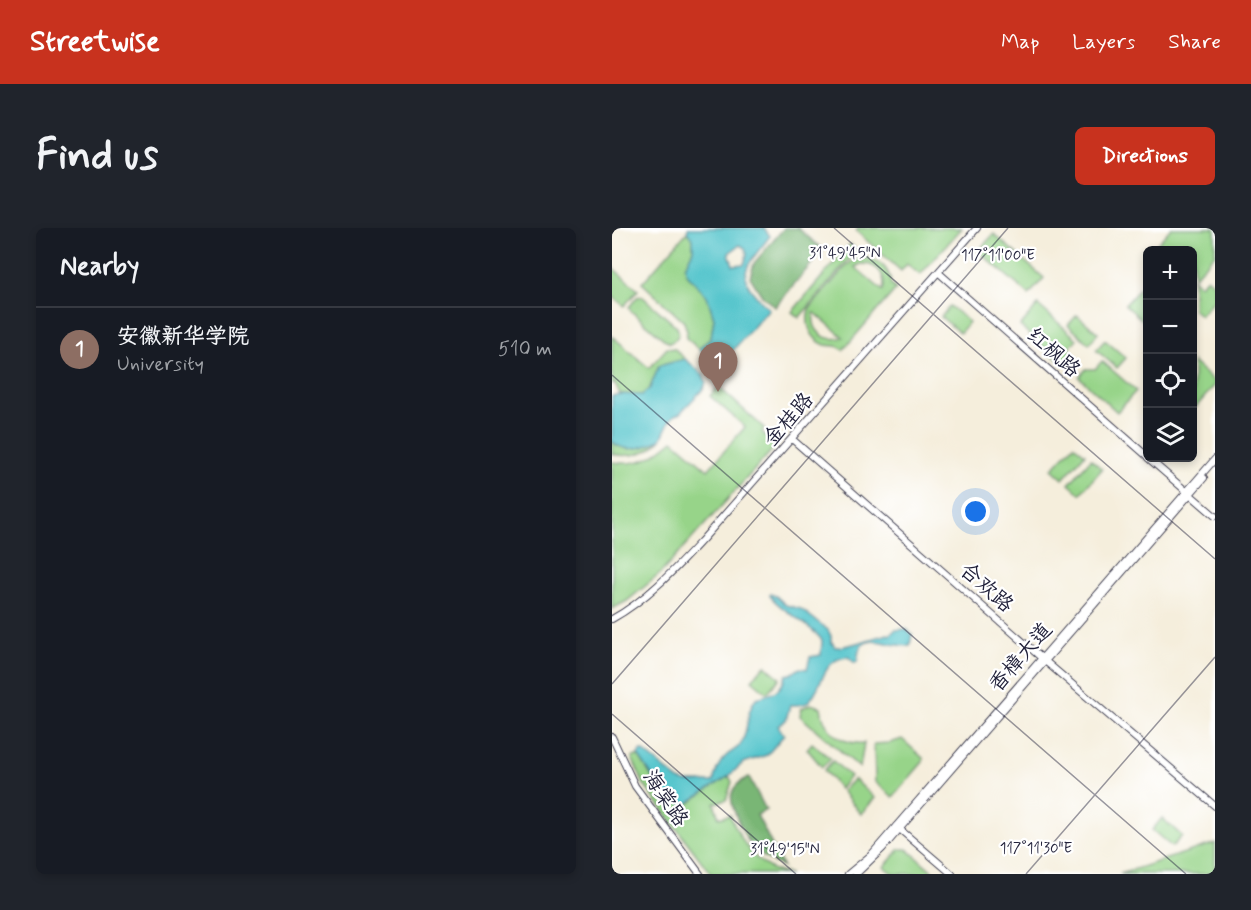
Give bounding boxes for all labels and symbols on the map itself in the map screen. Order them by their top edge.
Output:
text: 31°49'45"N [809,244,881,264]
text: 117°11'00"E [961,246,1035,266]
street label: 红枫路 [1020,322,1086,384]
pin: 1 [698,342,738,392]
street label: 金桂路 [758,387,820,453]
your location [961,497,990,526]
street label: 合欢路 [953,557,1019,619]
street label: 香樟大道 [983,617,1059,699]
street label: 海棠路 [636,765,694,833]
text: 117°11'30"E [1000,839,1072,859]
text: 31°49'15"N [750,840,820,860]

